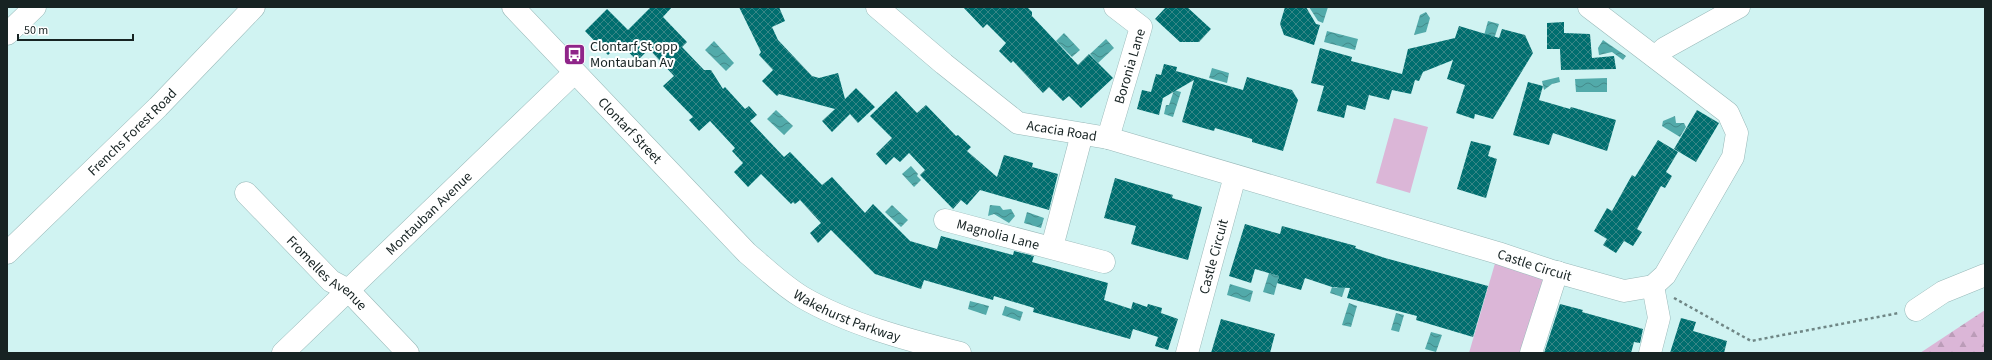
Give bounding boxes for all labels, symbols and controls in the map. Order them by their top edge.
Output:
scale bar [18,16,133,42]
text: 50 m [24,22,48,39]
street label: Boronia Lane [1110,26,1151,106]
place label: Clontarf St opp Montauban Av [590,37,678,73]
bus stop icon: Clontarf St opp Montauban Av [562,41,588,67]
street label: Frenchs Forest Road [83,84,182,181]
street label: Clontarf Street [593,93,666,169]
street label: Acacia Road [1025,116,1098,147]
street label: Montauban Avenue [382,167,477,260]
street label: Magnolia Lane [954,214,1042,256]
street label: Castle Circuit [1194,217,1234,297]
street label: Fromelles Avenue [281,232,371,315]
street label: Castle Circuit [1495,244,1574,287]
street label: Wakehurst Parkway [789,285,903,348]

